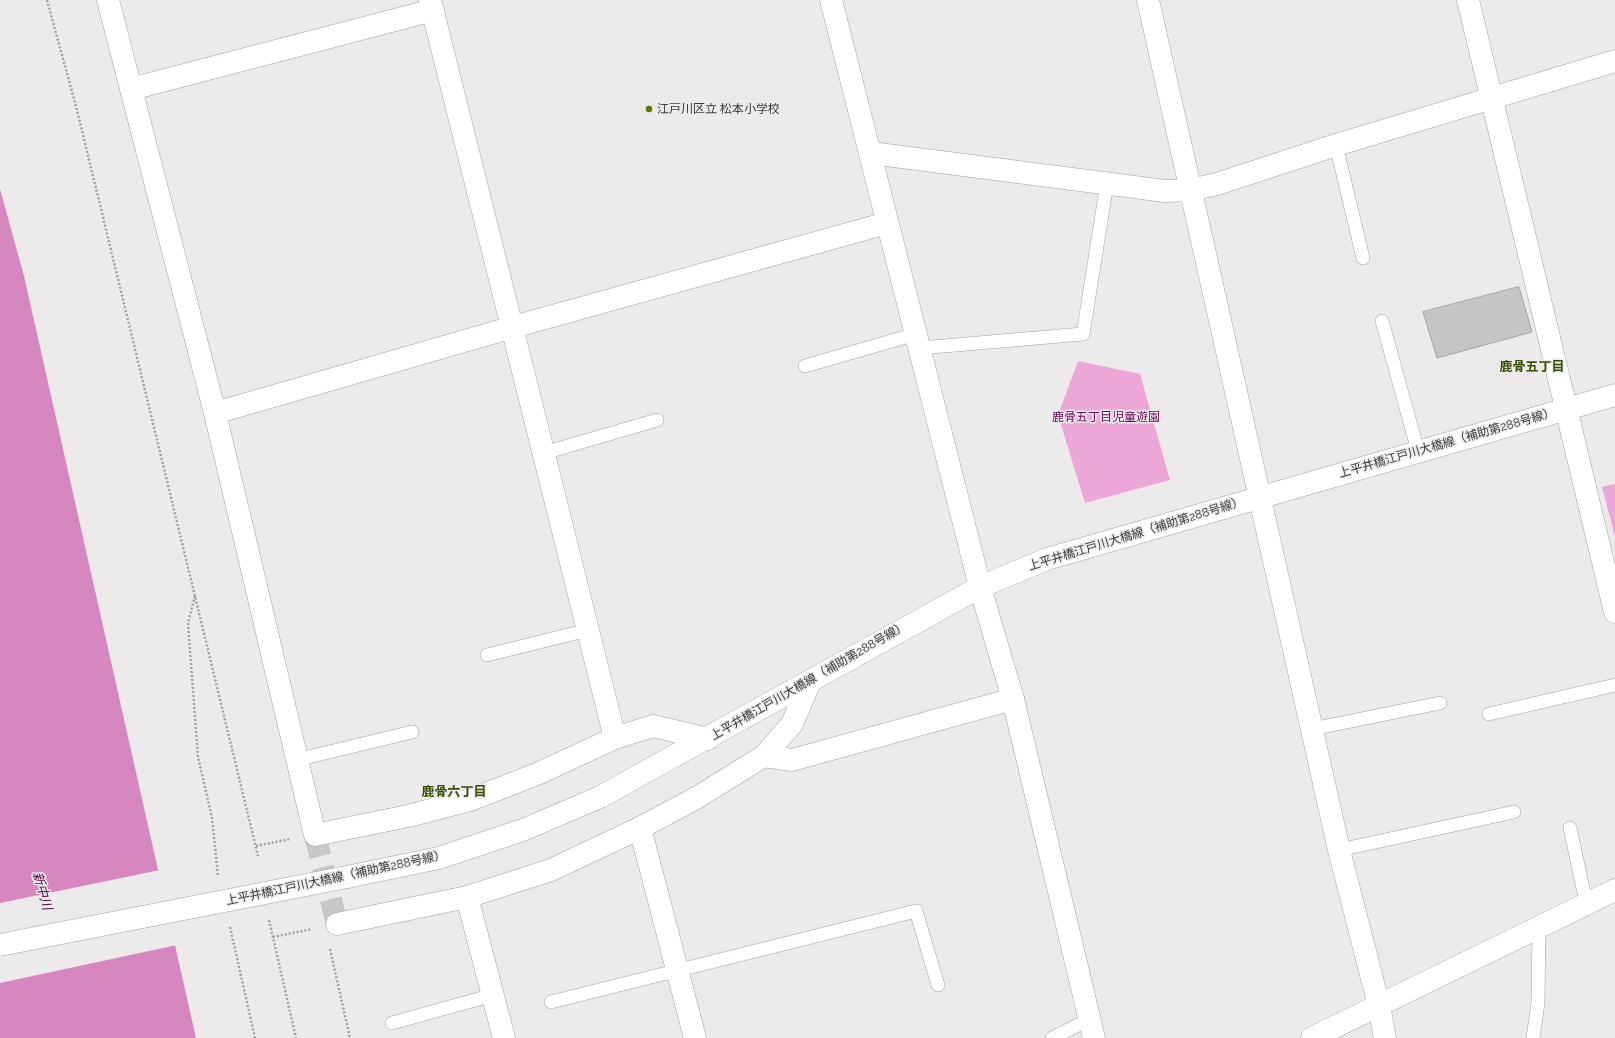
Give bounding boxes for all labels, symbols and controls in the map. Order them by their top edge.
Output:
place label: 江戸川区立 松本小学校 [657,102,780,116]
marker: 江戸川区立 松本小学校 [644,104,654,114]
district label: 鹿骨五丁目 [1500,359,1564,375]
street label: 上平井橋江戸川大橋線（補助第288号線） [1337,405,1557,481]
park label: 鹿骨五丁目児童遊園 [1052,410,1160,424]
street label: 上平井橋江戸川大橋線（補助第288号線） [1027,494,1245,574]
street label: 上平井橋江戸川大橋線（補助第288号線） [708,619,910,743]
district label: 鹿骨六丁目 [422,784,486,800]
street label: 上平井橋江戸川大橋線（補助第288号線） [225,848,447,908]
water label: 新中川 [29,870,55,912]

